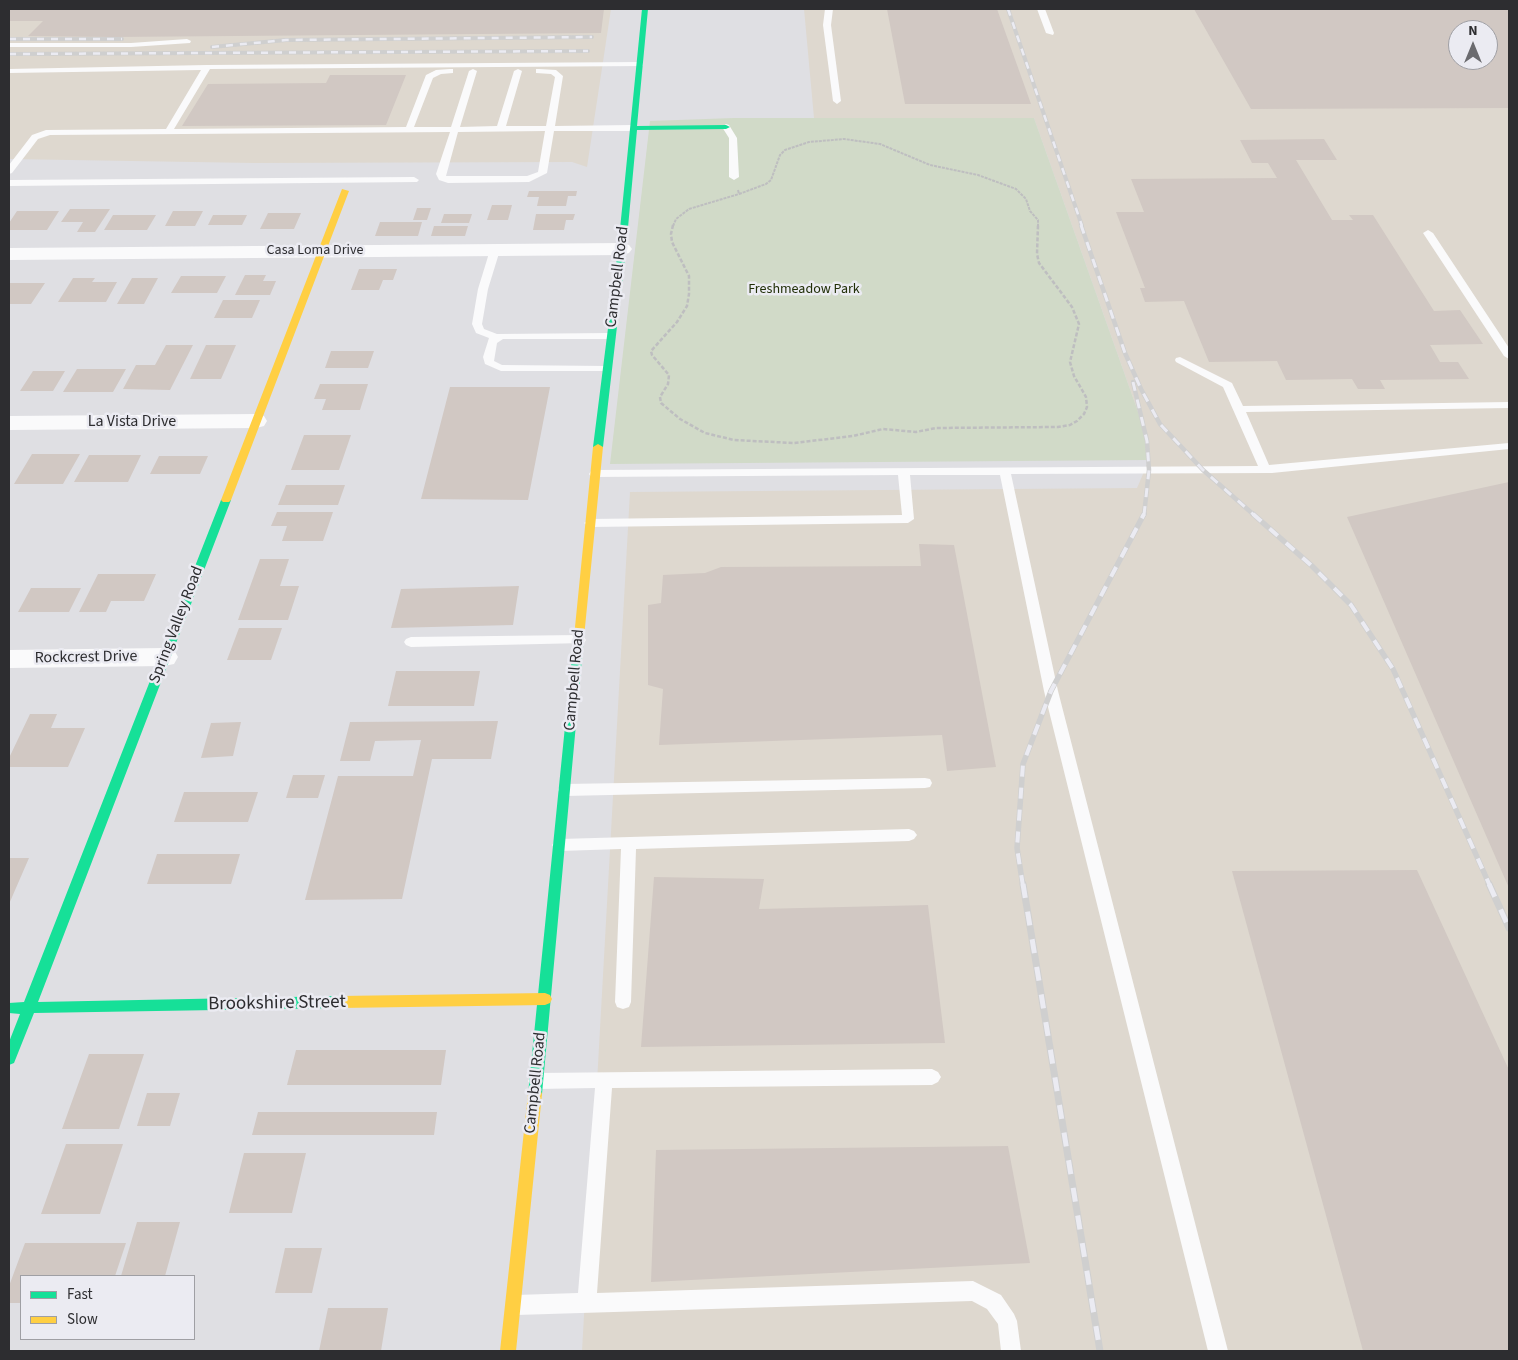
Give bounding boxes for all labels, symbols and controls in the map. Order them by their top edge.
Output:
north arrow [1448,20,1498,70]
text: N [1468,21,1478,41]
street label: Campbell Road [602,225,634,329]
street label: Casa Loma Drive [267,243,363,259]
park label: Freshmeadow Park [748,282,860,298]
street label: La Vista Drive [88,412,176,432]
street label: Spring Valley Road [146,564,208,686]
street label: Campbell Road [561,628,589,732]
street label: Rockcrest Drive [34,648,138,668]
street label: Brookshire Street [208,991,346,1017]
street label: Campbell Road [521,1031,551,1135]
legend [20,1275,195,1340]
text: Fast [67,1284,93,1305]
text: Slow [67,1309,98,1330]

